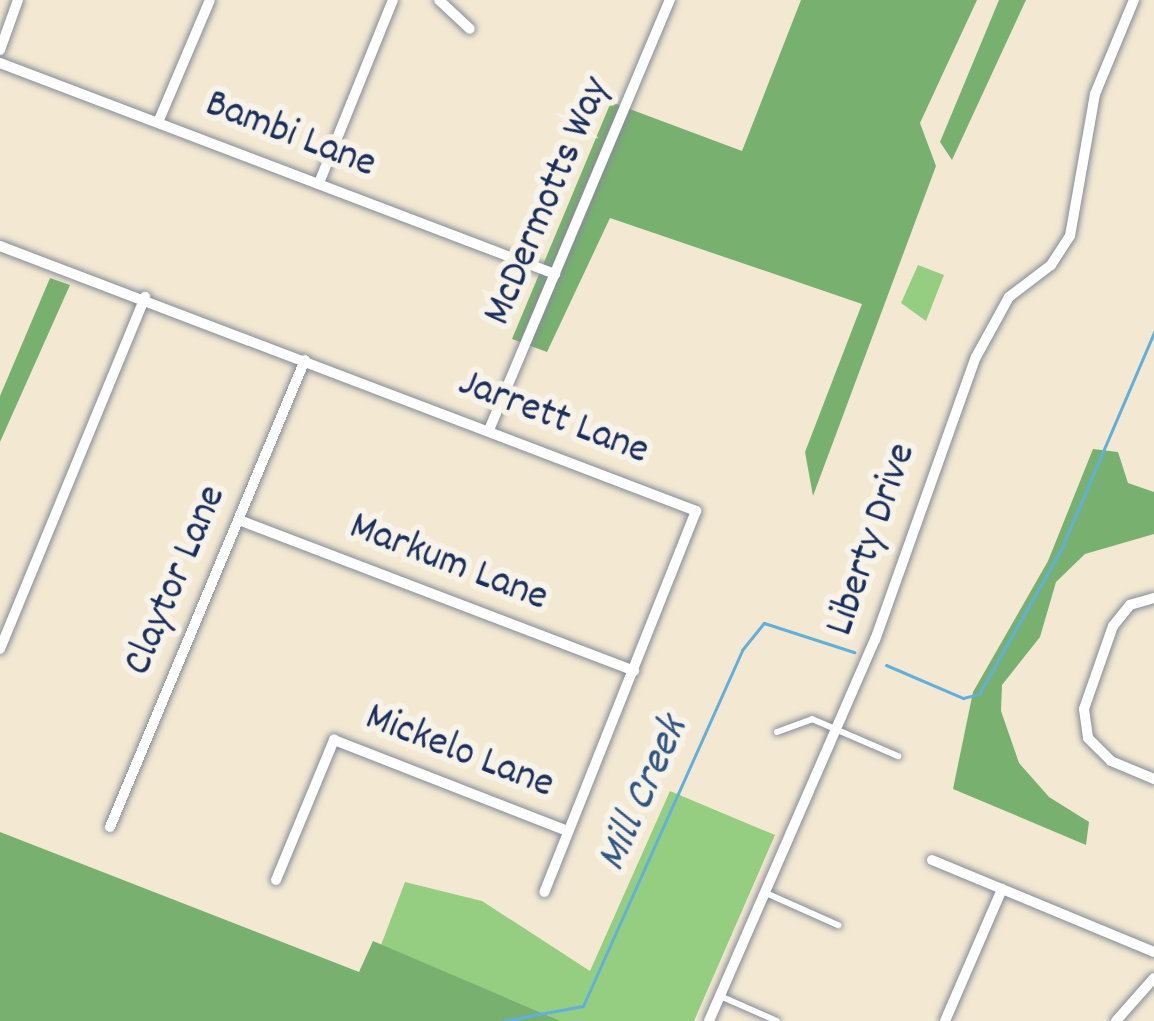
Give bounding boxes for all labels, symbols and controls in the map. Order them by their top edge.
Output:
street label: McDermotts Way [474,71,624,333]
street label: Bambi Lane [198,80,382,192]
street label: Jarrett Lane [451,360,655,478]
street label: Liberty Drive [817,437,929,643]
street label: Claytor Lane [114,478,240,684]
street label: Markum Lane [342,503,554,625]
street label: Mickelo Lane [358,694,560,812]
water label: Mill Creek [587,709,703,881]

